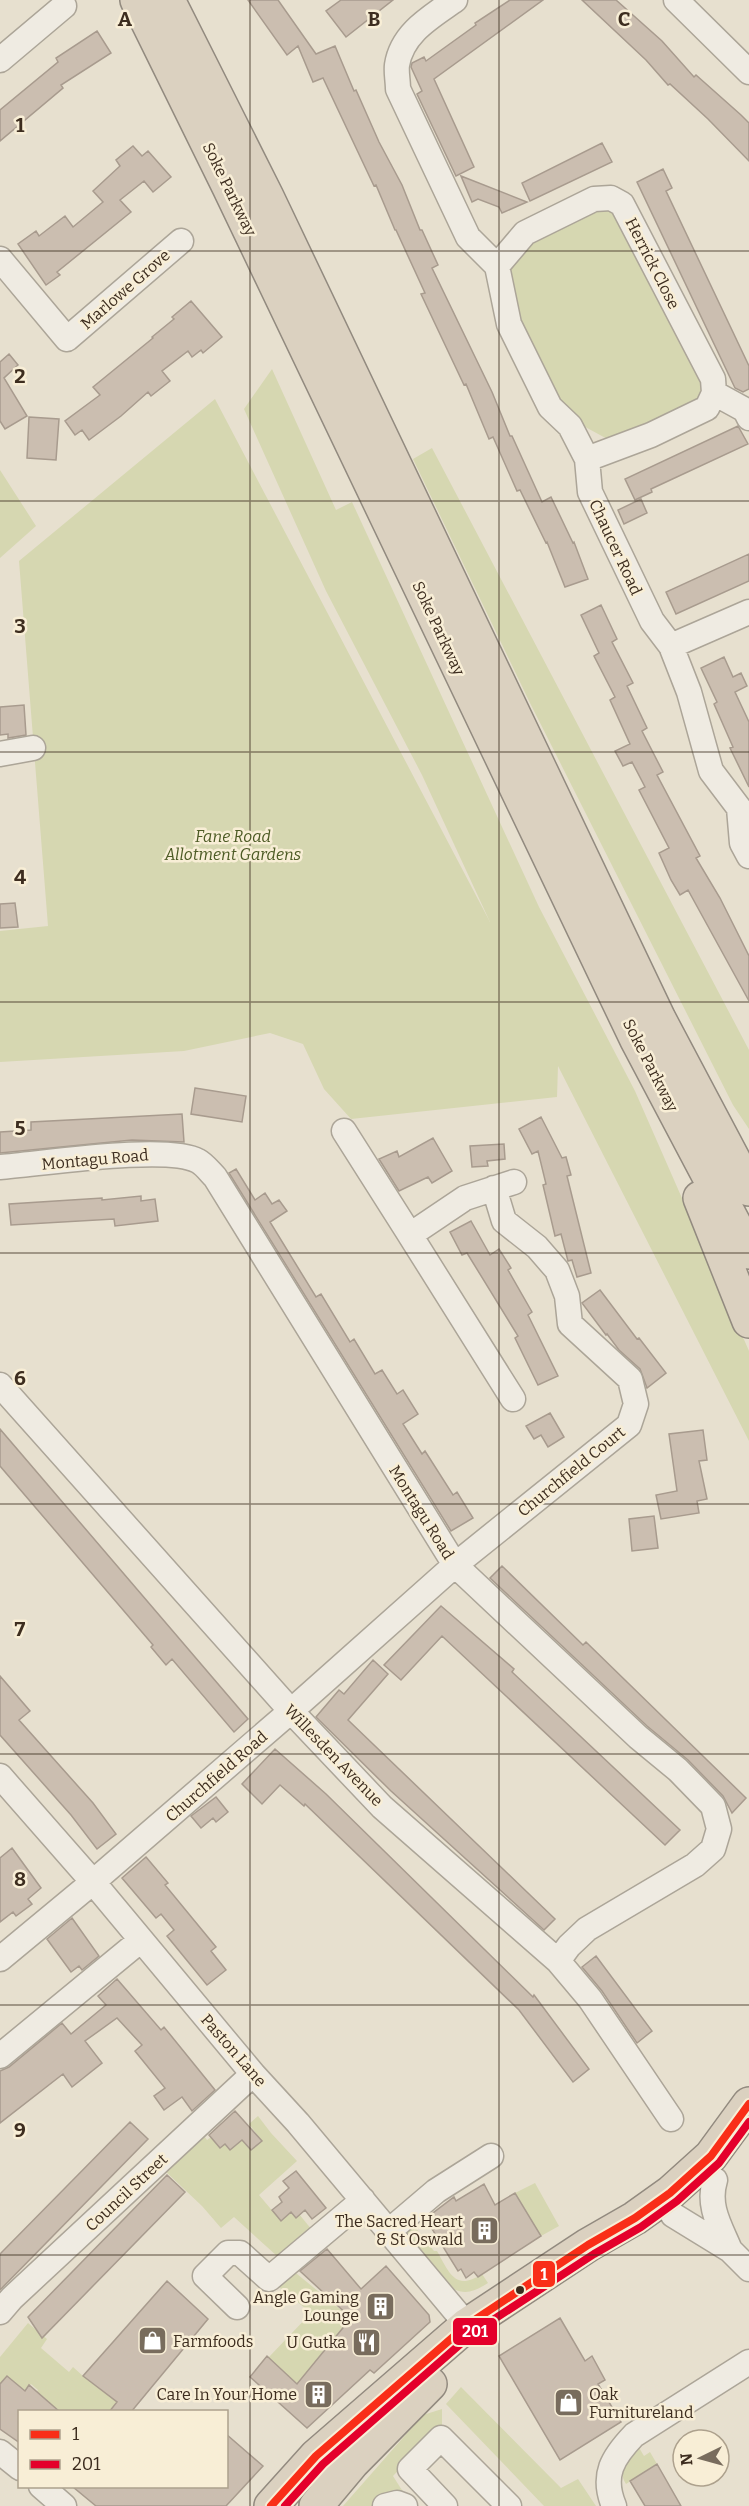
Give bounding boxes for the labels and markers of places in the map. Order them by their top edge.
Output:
place label: The Sacred Heart & St Oswald [335,2212,463,2249]
building icon: The Sacred Heart & St Oswald [468,2214,500,2246]
unlabelled marker [514,2284,526,2296]
place label: Angle Gaming Lounge [253,2288,359,2325]
building icon: Angle Gaming Lounge [364,2290,396,2322]
shop icon: Farmfoods [136,2325,168,2357]
restaurant icon: U Gutka [351,2326,383,2358]
place label: Farmfoods [173,2332,253,2351]
place label: U Gutka [286,2333,346,2352]
building icon: Care In Your Home [302,2378,334,2410]
place label: Care In Your Home [157,2385,297,2404]
place label: Oak Furnitureland [589,2385,694,2422]
shop icon: Oak Furnitureland [552,2387,584,2419]

